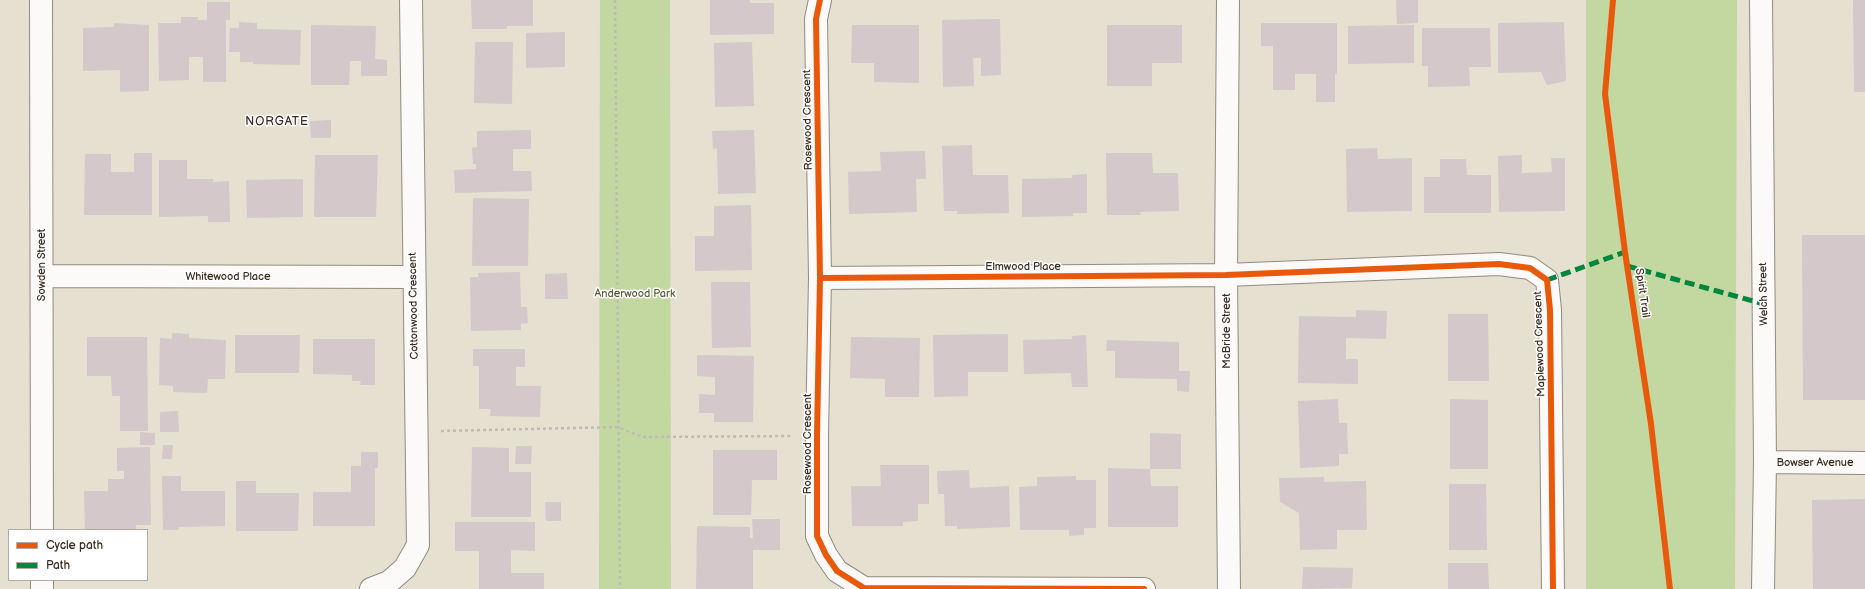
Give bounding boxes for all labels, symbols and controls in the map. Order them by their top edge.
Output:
street label: Rosewood Crescent [801,70,815,170]
district label: NORGATE [245,115,309,129]
street label: Sowden Street [35,229,49,301]
street label: Cottonwood Crescent [406,252,422,360]
street label: Elmwood Place [985,260,1061,274]
street label: Welch Street [1757,262,1771,326]
street label: Spirit Trail [1632,268,1652,318]
street label: Whitewood Place [186,270,270,284]
park label: Anderwood Park [595,287,675,301]
street label: Maplewood Crescent [1532,291,1548,397]
street label: McBride Street [1220,293,1234,369]
street label: Rosewood Crescent [801,394,815,494]
street label: Bowser Avenue [1777,456,1853,470]
legend [8,529,148,581]
text: Cycle path [46,538,103,553]
text: Path [46,558,70,573]

